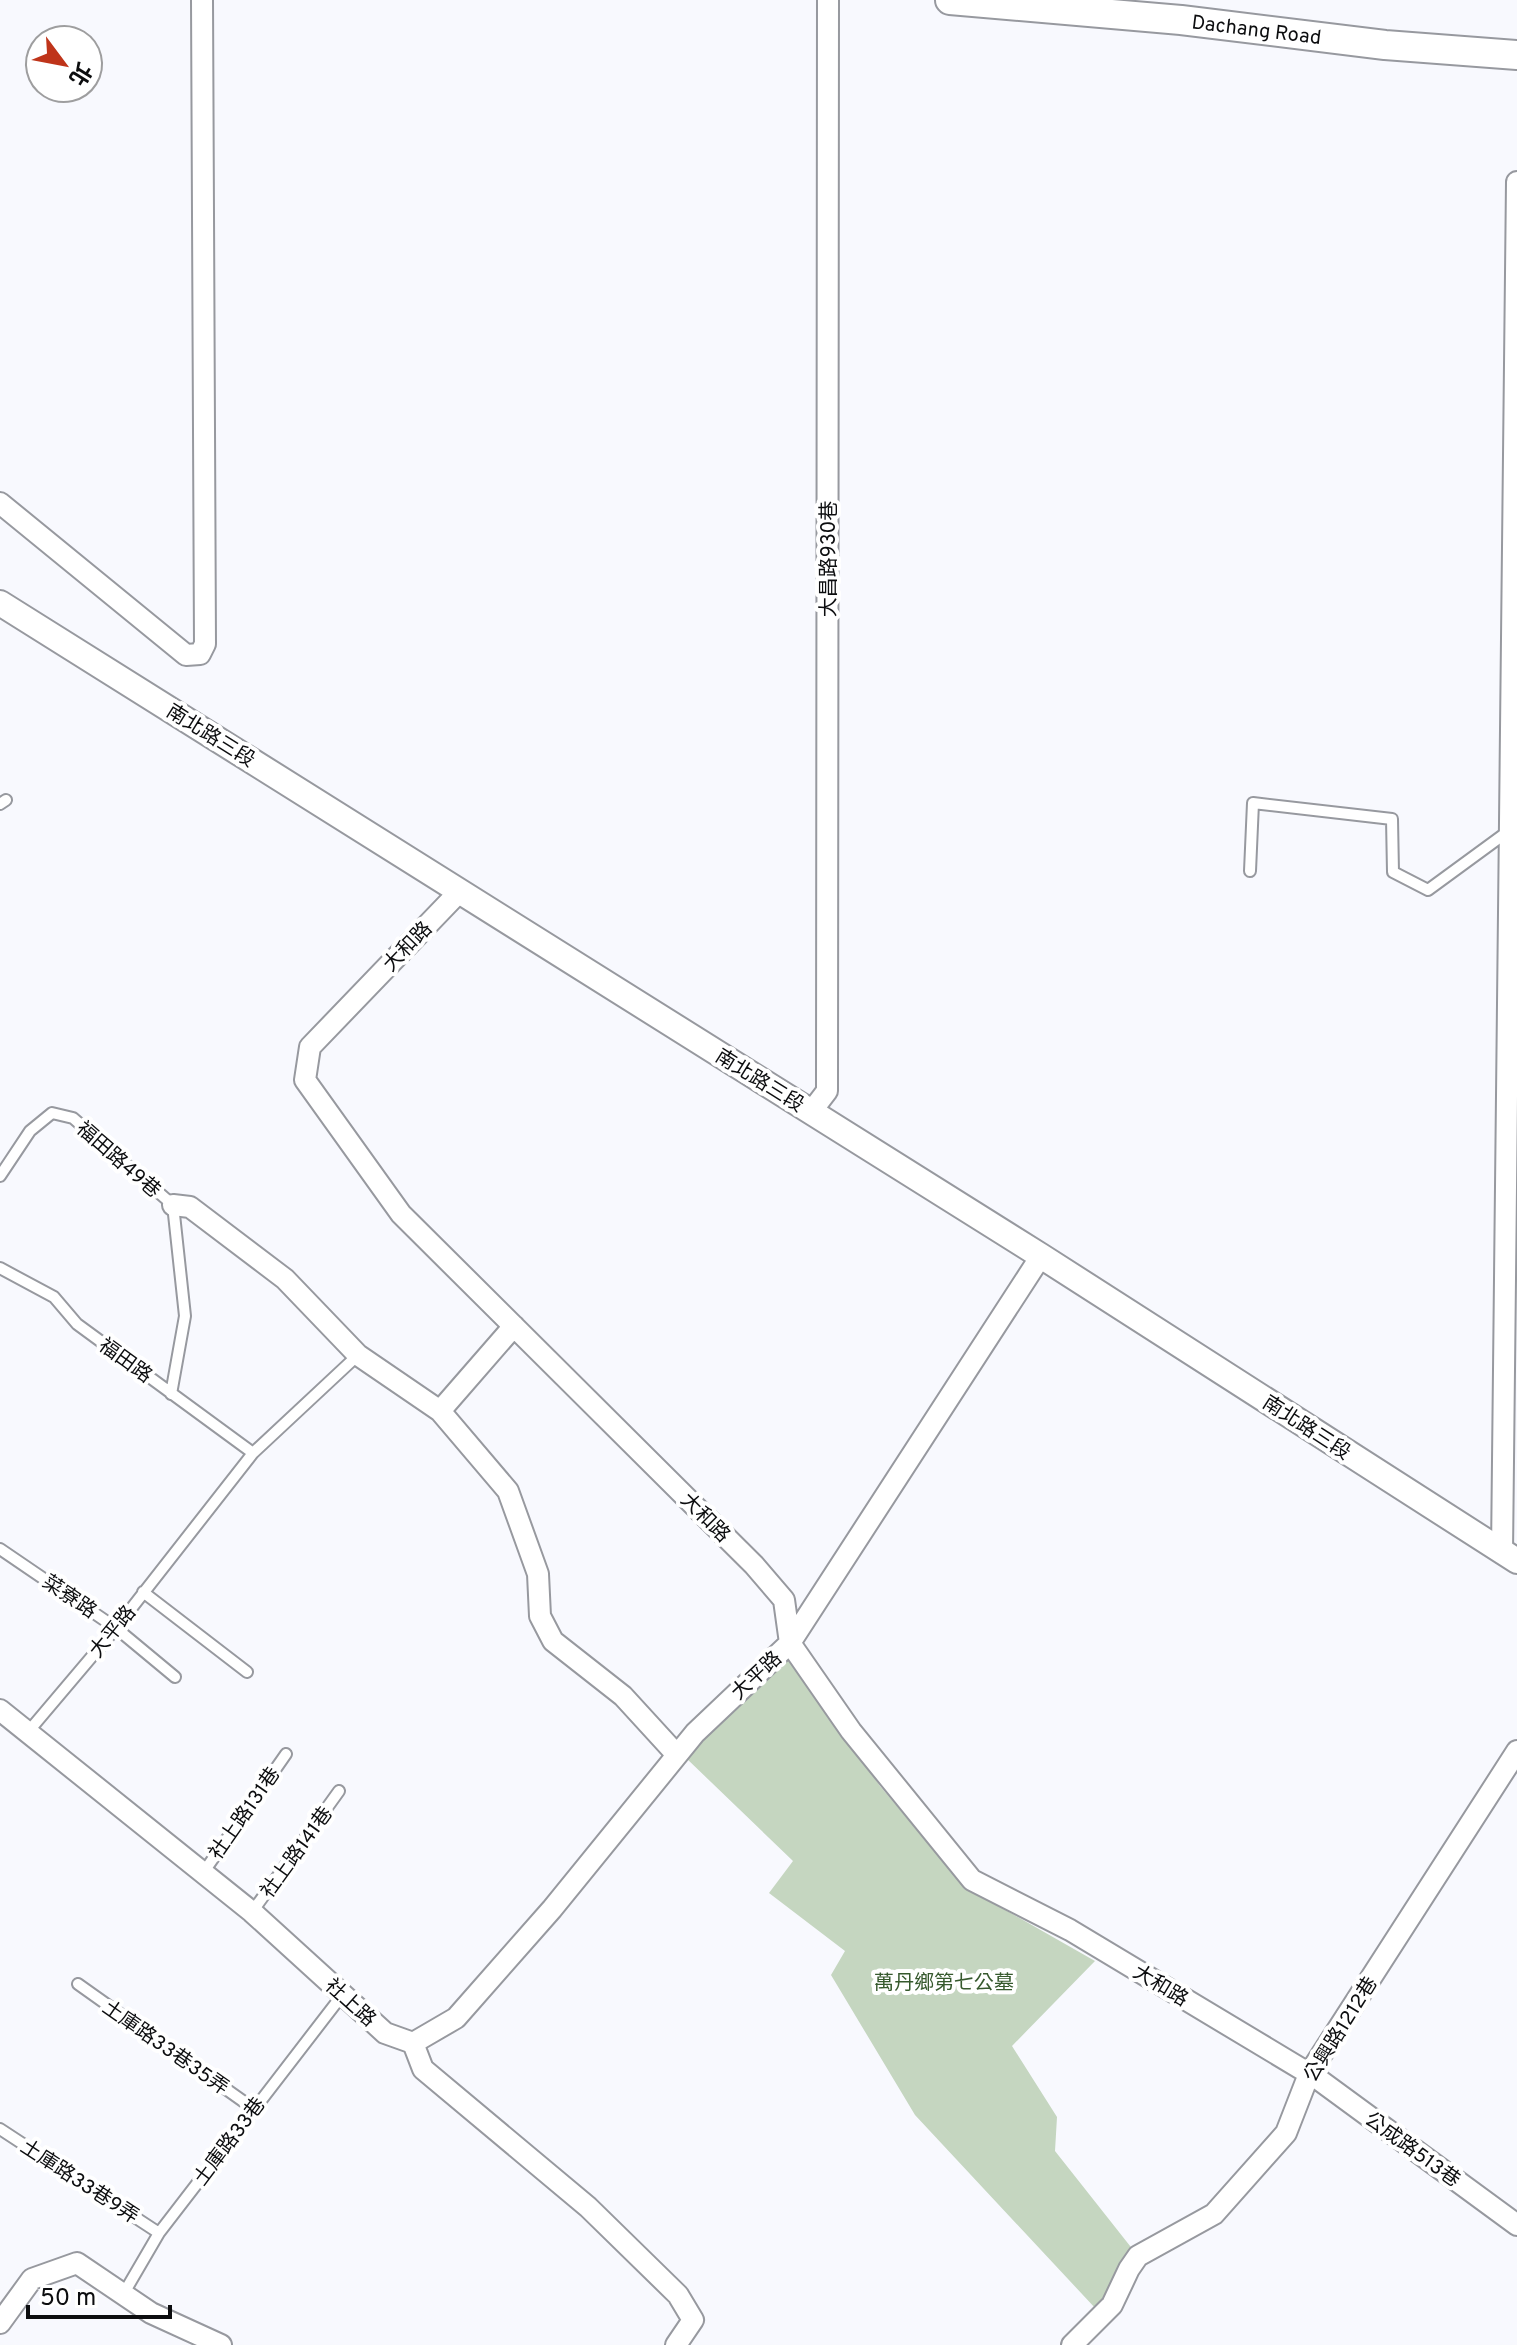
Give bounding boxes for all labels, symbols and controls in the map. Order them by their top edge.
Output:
street label: Dachang Road [1190,10,1322,52]
north arrow [24,24,104,104]
text: 北 [62,57,96,90]
street label: 大昌路930巷 [817,501,843,617]
street label: 南北路三段 [161,699,259,774]
street label: 大和路 [378,917,439,978]
street label: 南北路三段 [710,1044,808,1119]
street label: 福田路49巷 [70,1117,165,1204]
street label: 福田路 [93,1333,157,1390]
street label: 南北路三段 [1257,1391,1355,1467]
street label: 大和路 [674,1488,735,1549]
street label: 菜寮路 [37,1570,101,1625]
street label: 大平路 [85,1601,143,1664]
street label: 大平路 [727,1646,788,1706]
street label: 社上路131巷 [204,1763,287,1865]
street label: 社上路141巷 [256,1802,340,1904]
street label: 大和路 [1128,1960,1192,2013]
park label: 萬丹鄉第七公墓 [874,1971,1014,1997]
street label: 公興路1212巷 [1299,1973,1384,2088]
street label: 社上路 [319,1974,381,2033]
street label: 土庫路33巷35弄 [97,1995,233,2102]
street label: 土庫路33巷 [189,2093,272,2192]
street label: 公成路513巷 [1359,2107,1465,2194]
street label: 土庫路33巷9弄 [15,2135,143,2231]
scale bar [28,2269,170,2319]
text: 50 m [40,2284,96,2314]

